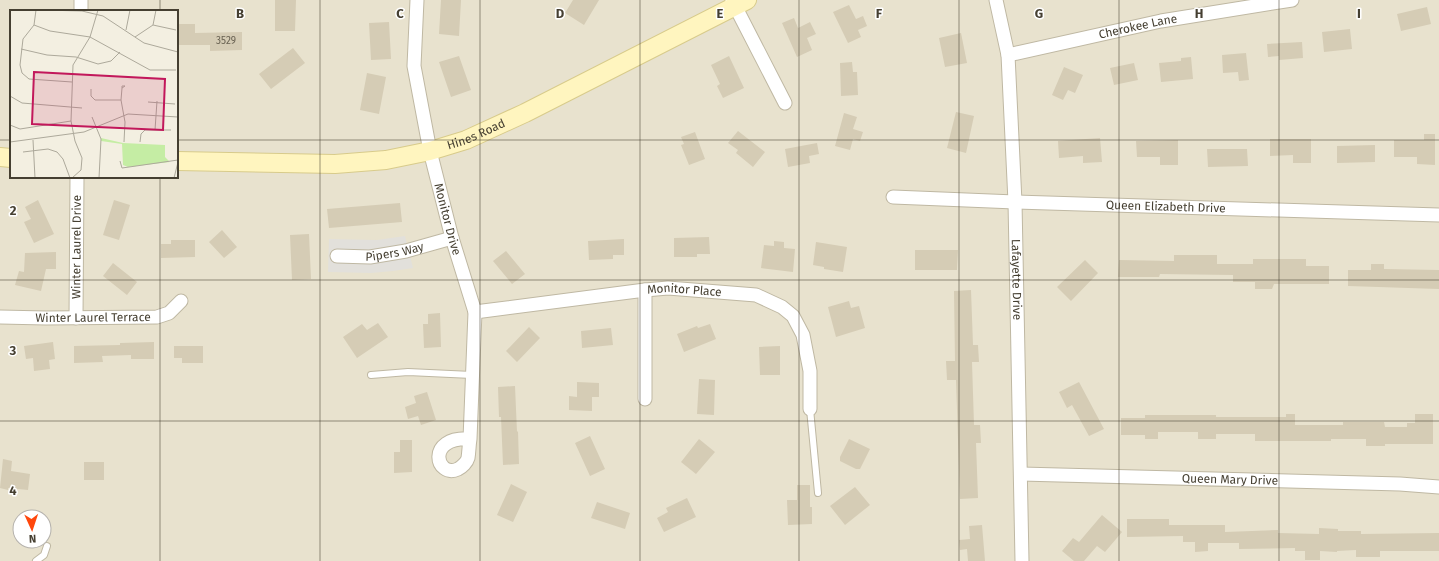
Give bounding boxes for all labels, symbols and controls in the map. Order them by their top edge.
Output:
text: B [236,6,244,21]
text: C [396,6,404,21]
text: D [556,6,565,21]
text: E [717,6,724,21]
text: F [876,6,883,21]
text: G [1035,6,1043,21]
text: H [1195,6,1203,21]
text: I [1357,6,1361,21]
inset map [10,10,178,178]
street label: Cherokee Lane [1097,12,1178,42]
house number: 3529 [216,35,236,47]
street label: Hines Road [445,116,507,152]
street label: Monitor Drive [431,182,464,257]
street label: Winter Laurel Drive [69,195,84,299]
street label: Queen Elizabeth Drive [1106,198,1226,215]
text: 2 [10,203,17,218]
street label: Pipers Way [365,239,425,264]
street label: Lafayette Drive [1009,239,1024,320]
street label: Monitor Place [647,281,722,299]
street label: Winter Laurel Terrace [35,310,151,325]
text: 3 [9,343,17,358]
street label: Queen Mary Drive [1182,471,1278,488]
text: 4 [9,483,17,498]
north arrow [12,509,52,549]
text: N [29,532,36,545]

